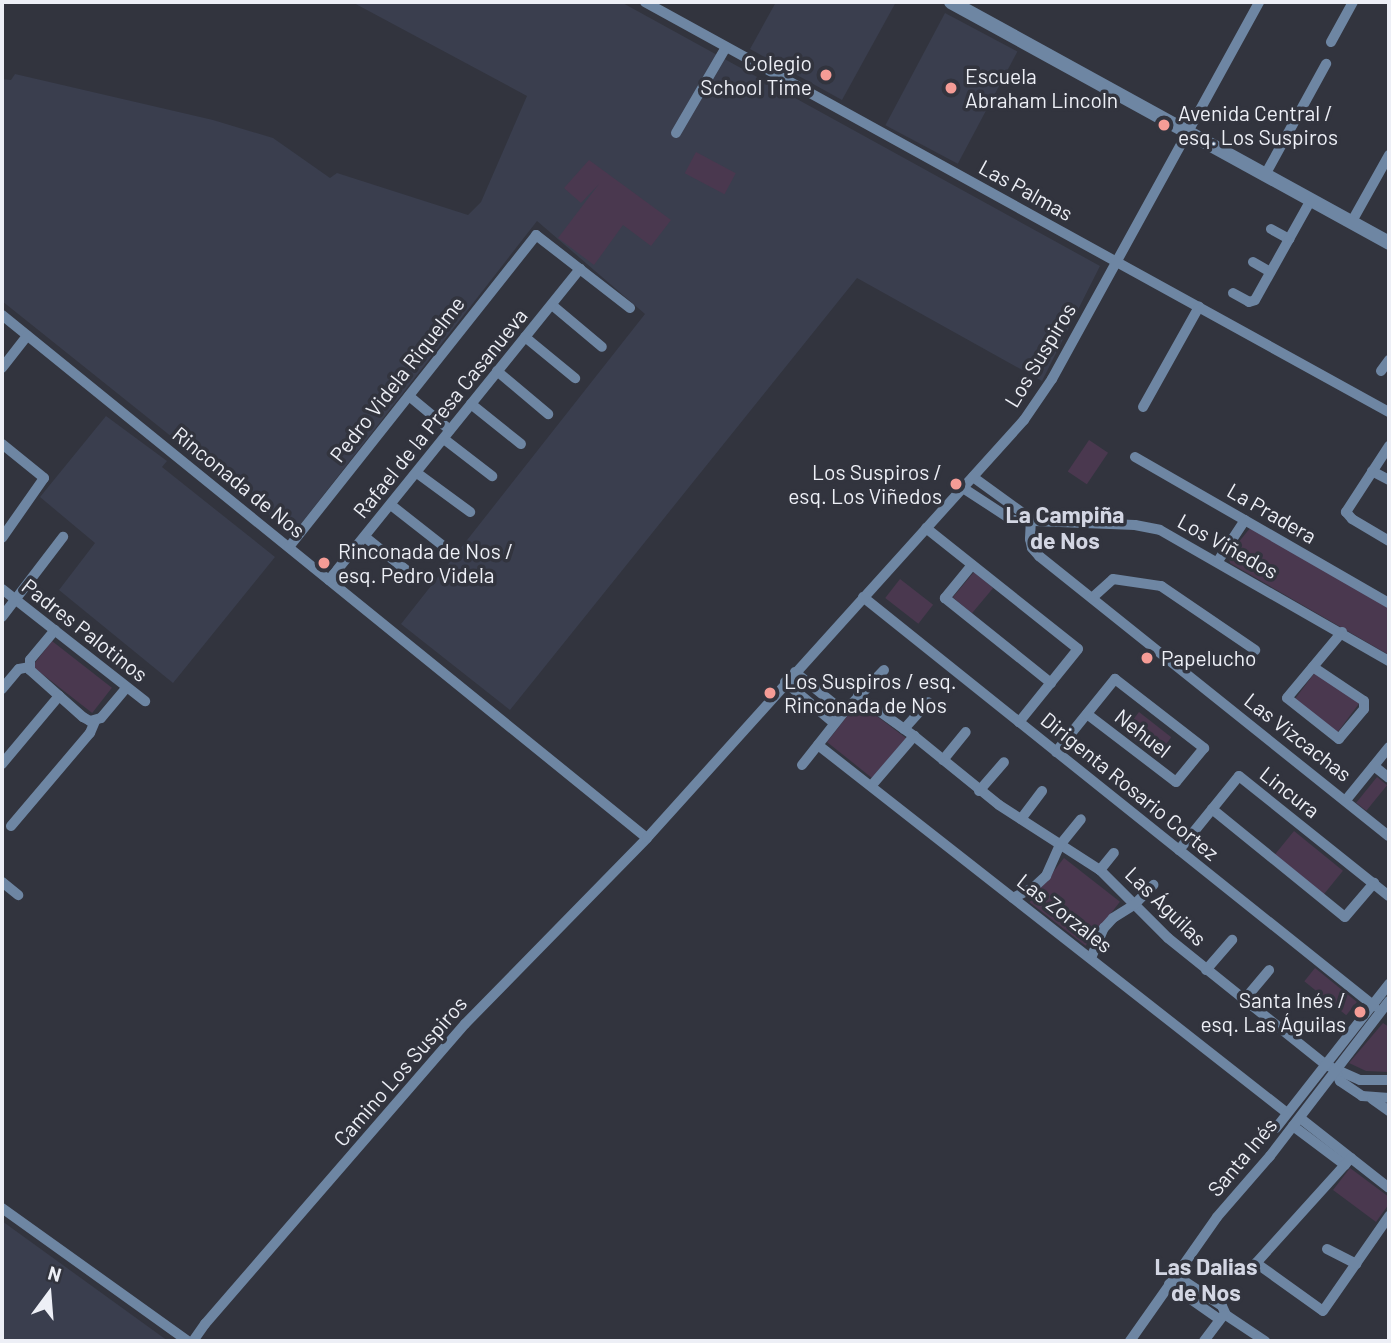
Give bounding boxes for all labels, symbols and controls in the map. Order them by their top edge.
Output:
place label: Colegio School Time [700,50,812,100]
place label: Escuela Abraham Lincoln [965,63,1118,113]
marker: Colegio School Time [818,67,834,83]
marker: Escuela Abraham Lincoln [943,80,959,96]
place label: Avenida Central / esq. Los Suspiros [1178,100,1338,150]
marker: Avenida Central / esq. Los Suspiros [1156,117,1172,133]
street label: Las Palmas [975,154,1077,226]
street label: Pedro Videla Riquelme [324,291,470,467]
street label: Los Suspiros [999,298,1081,412]
street label: Rafael de la Presa Casanueva [348,303,532,523]
street label: Rinconada de Nos [168,421,310,543]
place label: Los Suspiros / esq. Los Viñedos [788,459,942,509]
marker: Los Suspiros / esq. Los Viñedos [948,476,964,492]
street label: La Pradera [1223,477,1321,549]
district label: La Campiña de Nos [1006,500,1124,554]
street label: Los Viñedos [1173,508,1283,584]
place label: Rinconada de Nos / esq. Pedro Videla [338,538,513,588]
marker: Rinconada de Nos / esq. Pedro Videla [316,555,332,571]
street label: Padres Palotinos [17,573,153,687]
place label: Papelucho [1161,645,1256,671]
marker: Papelucho [1139,650,1155,666]
place label: Los Suspiros / esq. Rinconada de Nos [784,668,957,718]
marker: Los Suspiros / esq. Rinconada de Nos [762,685,778,701]
street label: Las Vizcachas [1240,687,1356,787]
street label: Nehuel [1110,703,1176,763]
street label: Dirigenta Rosario Cortez [1036,707,1224,865]
street label: Lincura [1255,761,1325,823]
street label: Las Águilas [1120,861,1212,951]
street label: Las Zorzales [1012,868,1118,958]
place label: Santa Inés / esq. Las Águilas [1200,987,1346,1037]
street label: Camino Los Suspiros [328,991,472,1151]
marker: Santa Inés / esq. Las Águilas [1352,1004,1368,1020]
street label: Santa Inés [1202,1113,1282,1201]
district label: Las Dalias de Nos [1155,1252,1257,1306]
north arrow [14,1259,84,1329]
text: N [46,1261,64,1286]

